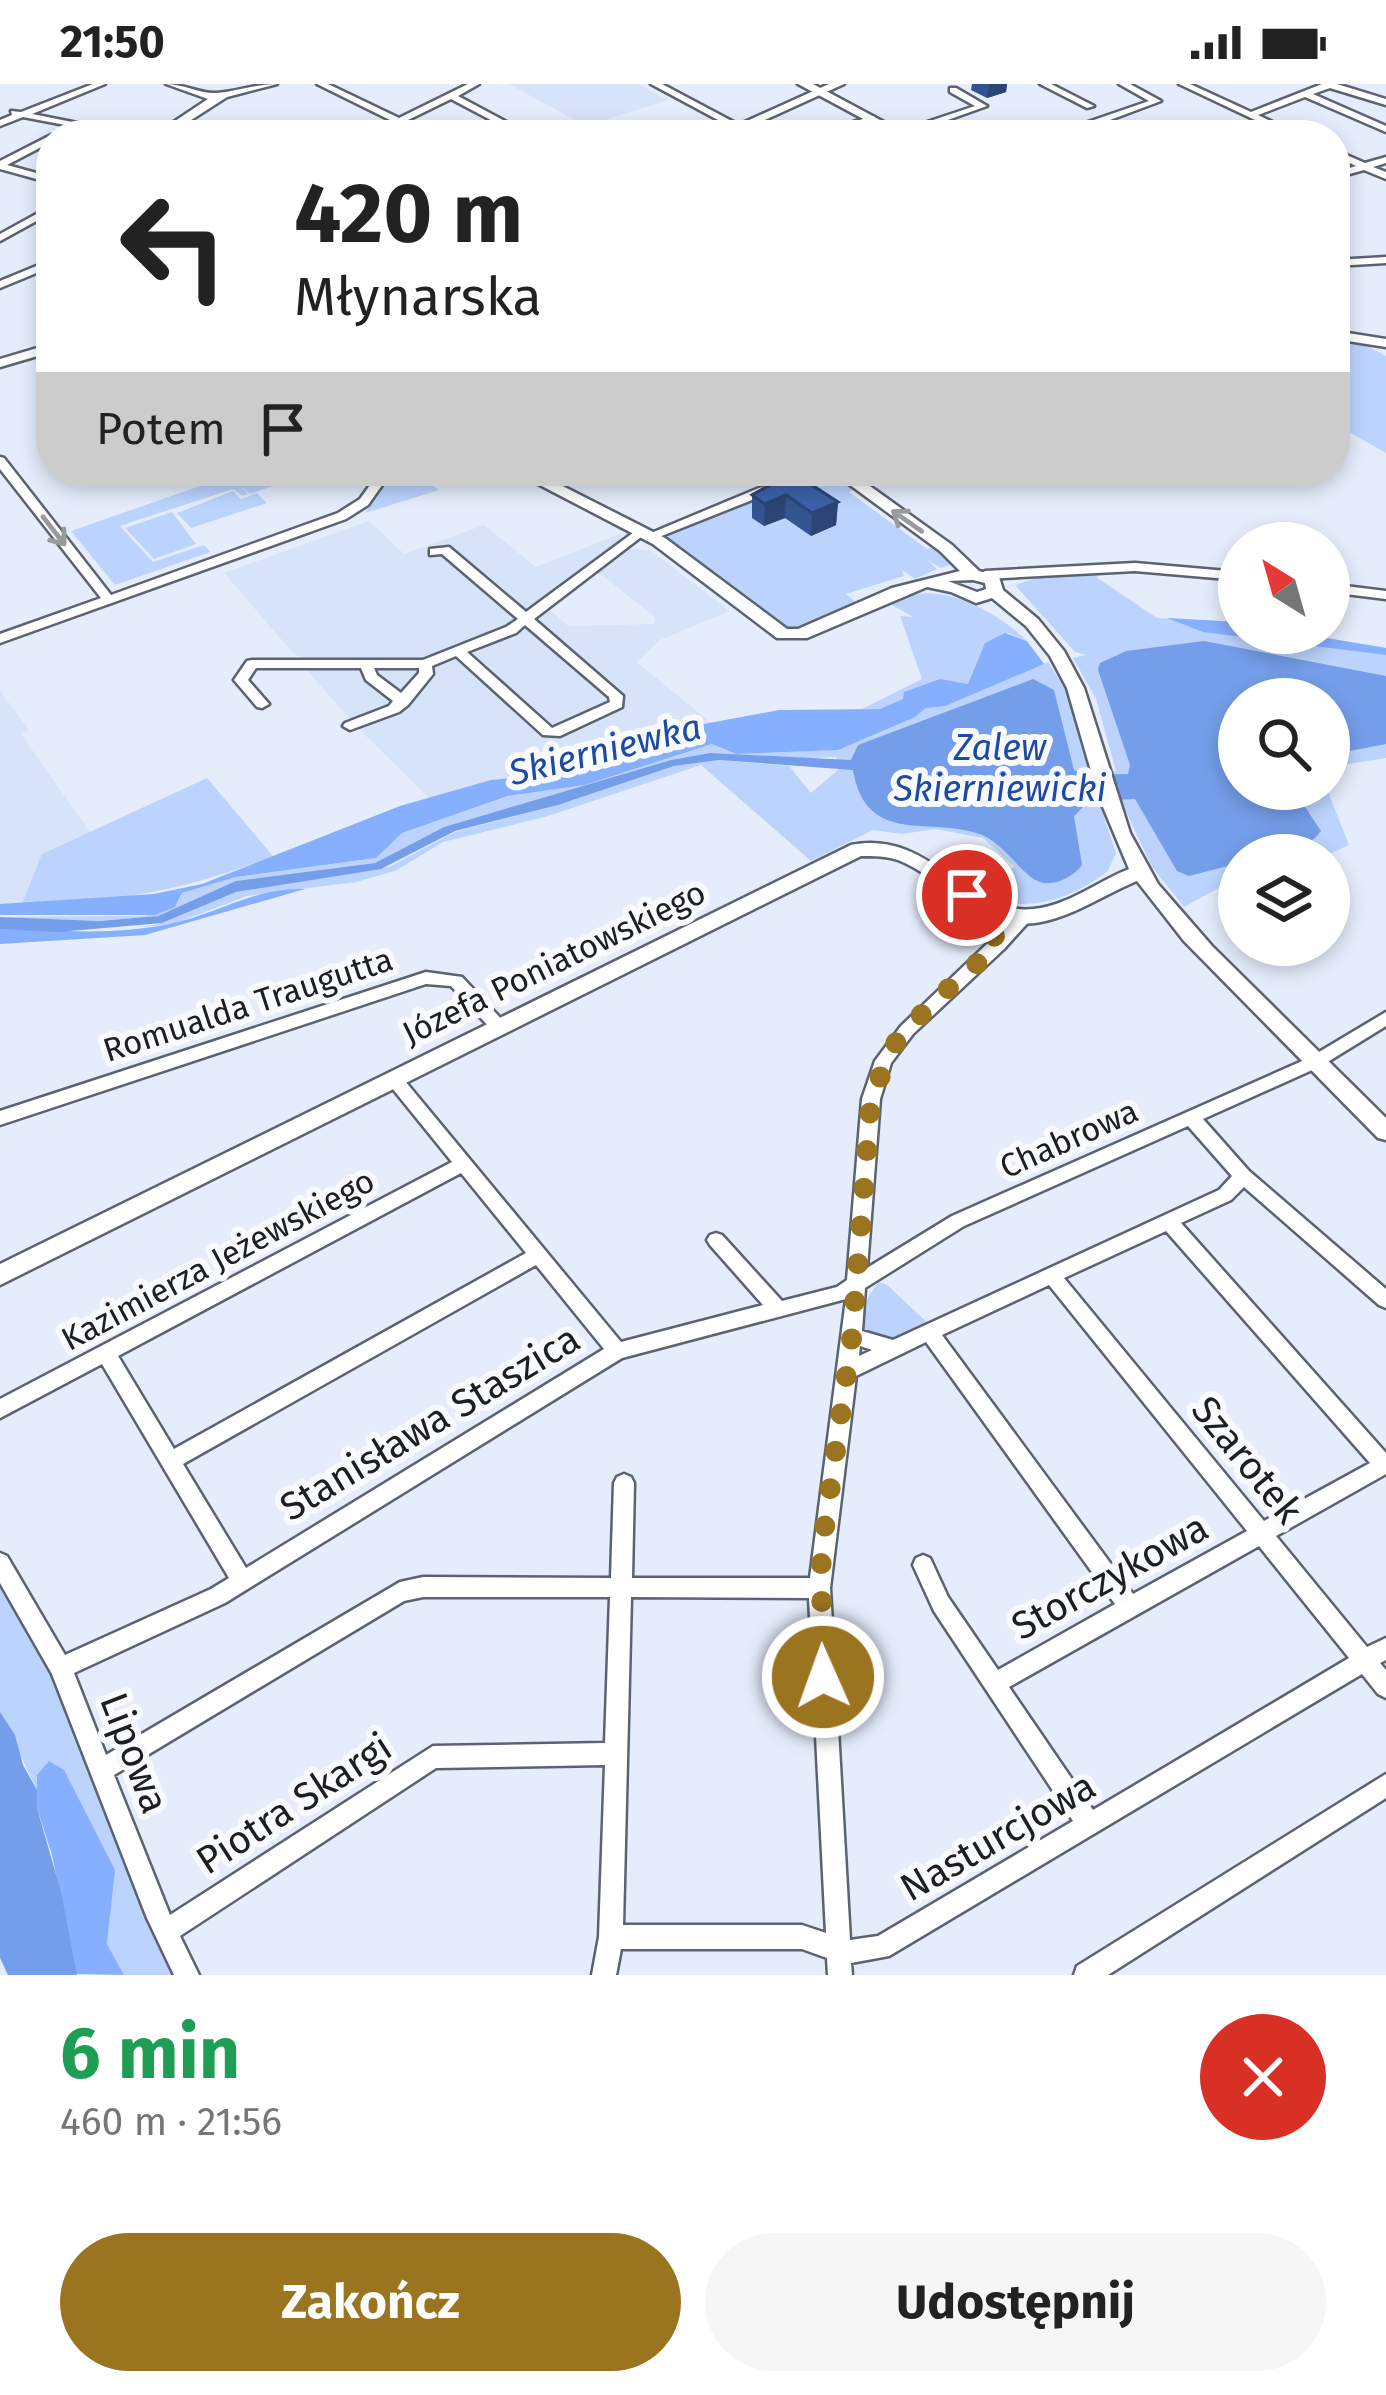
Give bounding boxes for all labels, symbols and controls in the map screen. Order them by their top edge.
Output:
text: 21:50 [60,15,165,69]
text: 420 m [294,163,523,264]
icon: left [96,168,252,324]
text: Młynarska [294,265,542,329]
icon: arrive [250,396,316,462]
text: Potem [96,402,226,456]
one-way arrow [891,509,924,534]
one-way arrow [40,514,67,546]
north arrow [1218,522,1350,654]
map controls [1218,522,1350,966]
button: search [1218,678,1350,810]
water label: Skierniewka [503,705,706,795]
water label: Zalew Skierniewicki [892,726,1107,811]
button: layers [1218,834,1350,966]
pin [916,844,1018,946]
icon: arrive [934,862,1000,928]
street label: Józefa Poniatowskiego [396,872,712,1054]
street label: Romualda Traugutta [98,939,398,1071]
street label: Chabrowa [994,1091,1144,1187]
street label: Kazimierza Jeżewskiego [55,1160,381,1360]
street label: Stanisława Staszica [272,1315,588,1531]
street label: Szarotek [1182,1387,1312,1533]
street label: Storczykowa [1004,1504,1216,1650]
position arrow [760,1614,886,1740]
street label: Lipowa [90,1686,178,1820]
street label: Piotra Skargi [188,1724,400,1884]
street label: Nasturcjowa [892,1763,1104,1911]
text: 6 min [60,2011,240,2097]
button: close [1200,2014,1326,2140]
text: 460 m · 21:56 [60,2099,282,2145]
button: Zakończ [60,2233,681,2371]
button: Udostępnij [705,2233,1326,2371]

